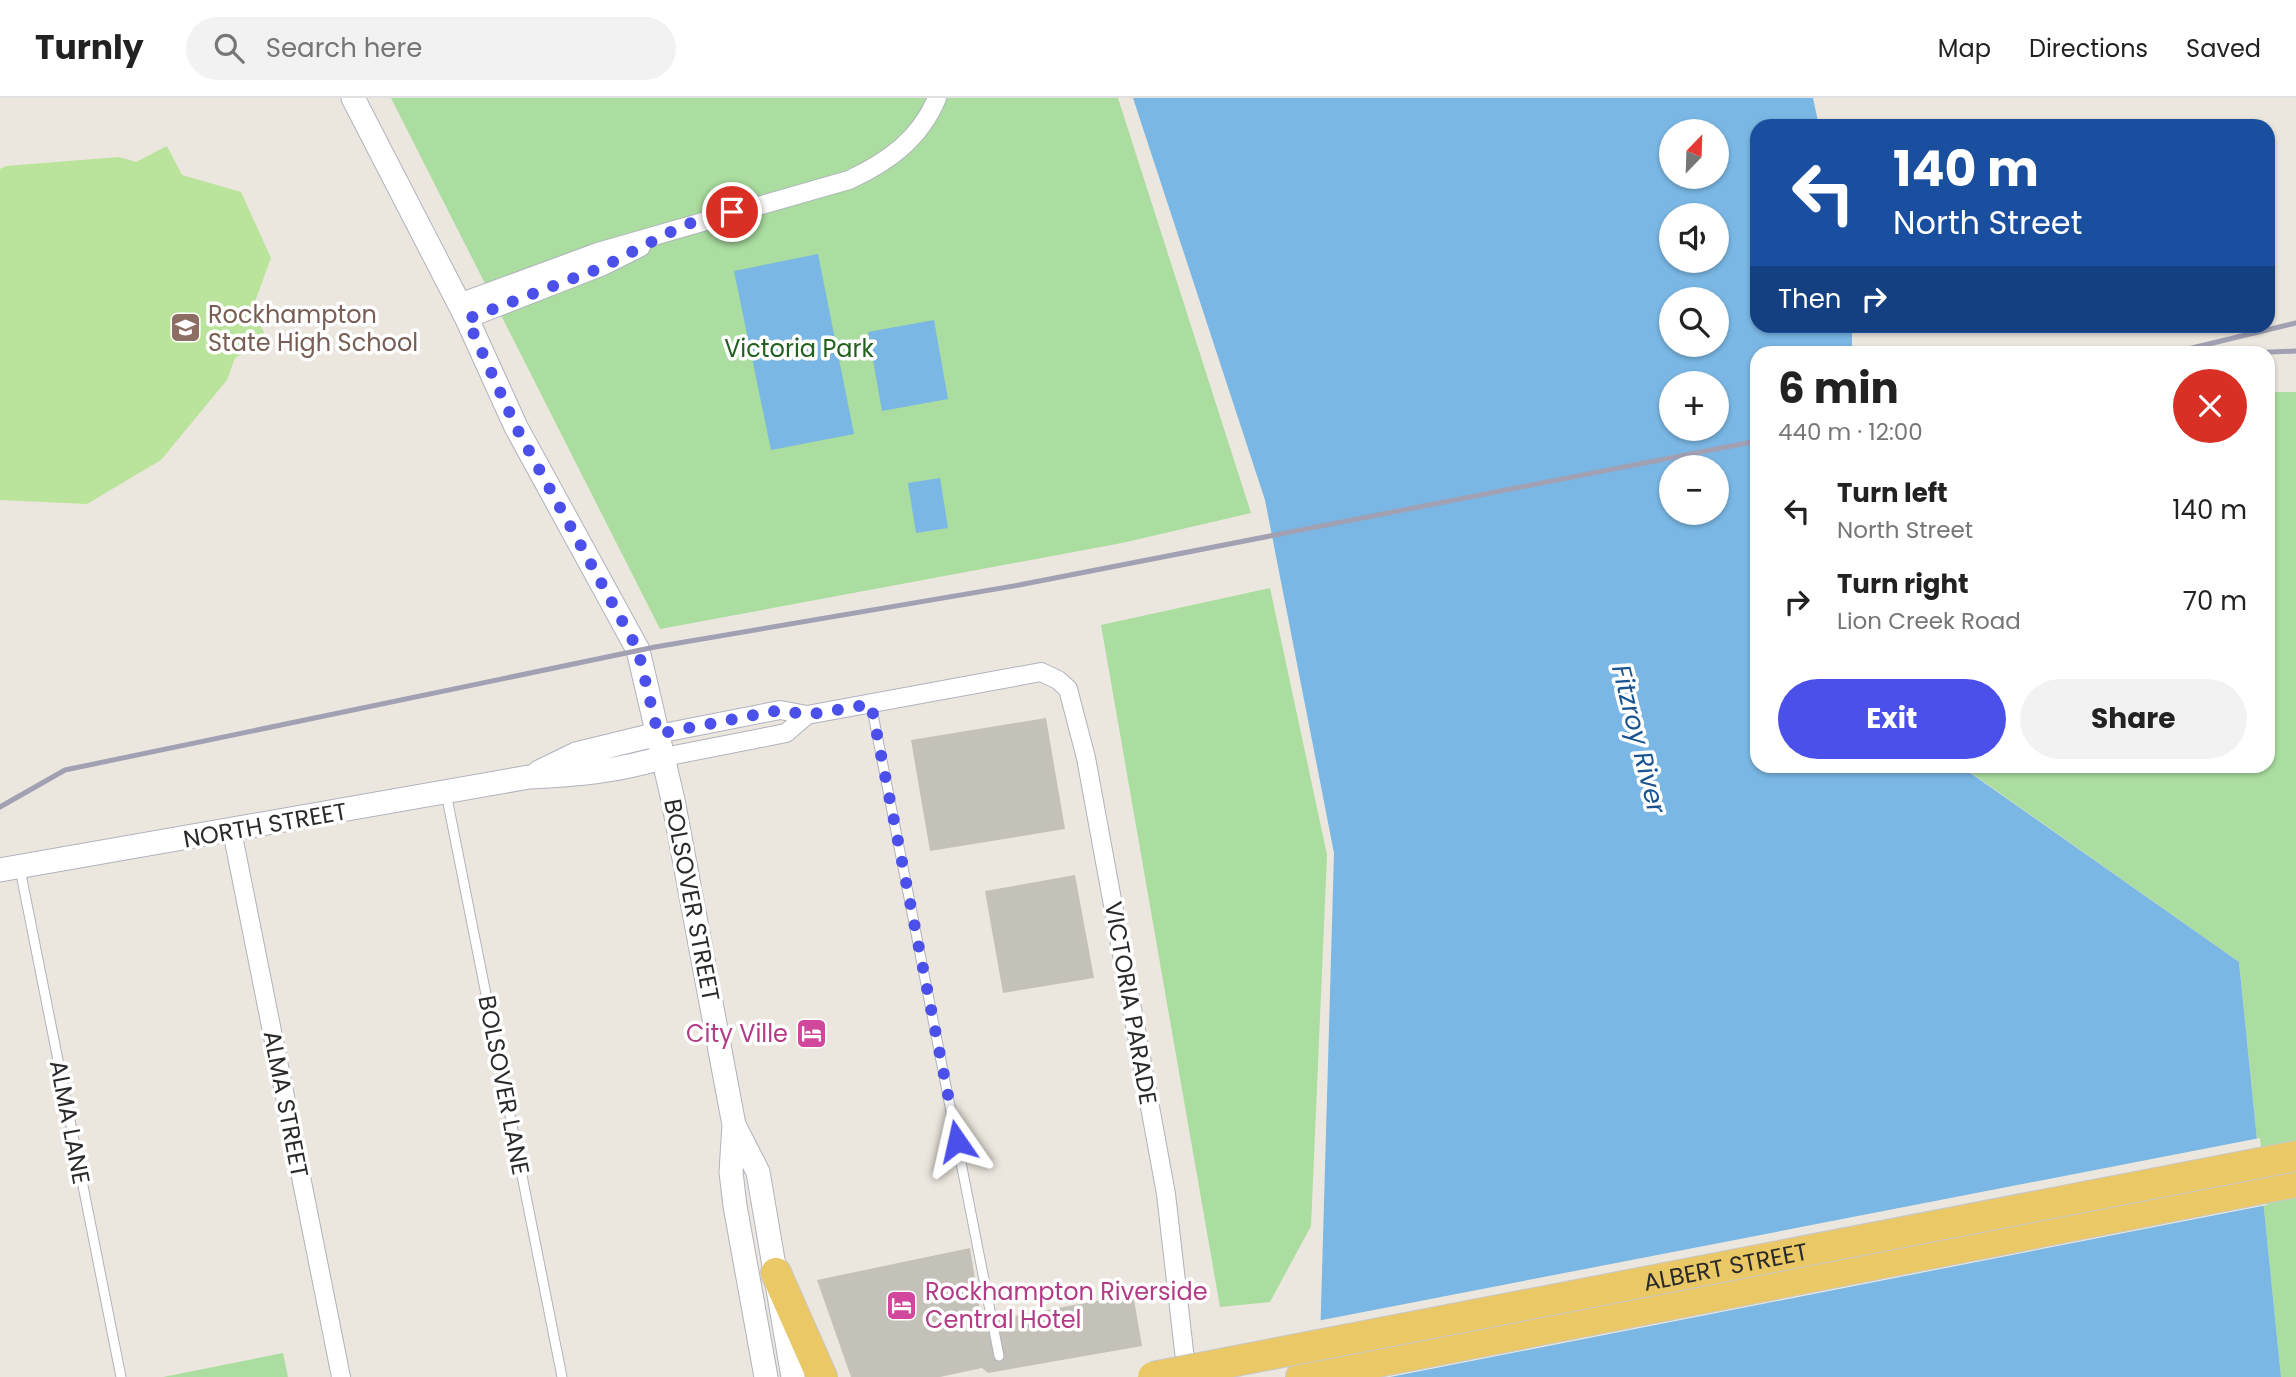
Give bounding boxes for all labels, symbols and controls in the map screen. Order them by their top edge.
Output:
search box [186,17,676,80]
text: Turnly [35,24,144,71]
icon: search [210,29,248,67]
text: Search here [266,30,422,66]
text: Map [1938,32,1991,65]
text: Directions [2029,32,2148,65]
text: Saved [2186,32,2261,65]
north arrow [1659,119,1729,189]
map controls [1659,119,1729,525]
text: 140 m [1893,135,2039,203]
icon: left [1778,147,1869,238]
pin [702,182,762,242]
icon: arrive [713,193,751,231]
text: North Street [1893,200,2082,245]
button: sound [1659,203,1729,273]
icon: right [1855,280,1893,318]
text: Then [1778,281,1841,317]
button: search [1659,287,1729,357]
place label: Rockhampton State High School [208,298,418,359]
school or university icon: Rockhampton State High School [168,311,202,345]
park label: Victoria Park [724,332,874,365]
text: 6 min [1778,359,1899,418]
button: close [2173,369,2247,443]
button: + [1659,371,1729,441]
text: 440 m · 12:00 [1778,416,1923,448]
button: − [1659,455,1729,525]
text: Turn left [1837,475,1948,511]
icon: left [1778,492,1816,530]
text: 140 m [2172,492,2247,528]
text: North Street [1837,514,1973,546]
text: Turn right [1837,566,1969,602]
icon: right [1778,583,1816,621]
text: 70 m [2183,583,2247,619]
text: Lion Creek Road [1837,605,2021,637]
water label: Fitzroy River [1603,661,1675,818]
button: Exit [1778,679,2006,759]
button: Share [2020,679,2247,759]
street label: NORTH STREET [181,794,349,856]
street label: BOLSOVER STREET [656,796,728,1004]
street label: VICTORIA PARADE [1097,899,1165,1107]
street label: BOLSOVER LANE [470,992,538,1178]
hotel icon: City Ville [794,1016,828,1050]
place label: City Ville [686,1017,788,1050]
street label: ALMA STREET [256,1028,316,1180]
street label: ALMA LANE [42,1057,98,1187]
position arrow [920,1104,994,1178]
street label: ALBERT STREET [1640,1234,1810,1298]
place label: Rockhampton Riverside Central Hotel [925,1275,1208,1336]
hotel icon: Rockhampton Riverside Central Hotel [885,1288,919,1322]

